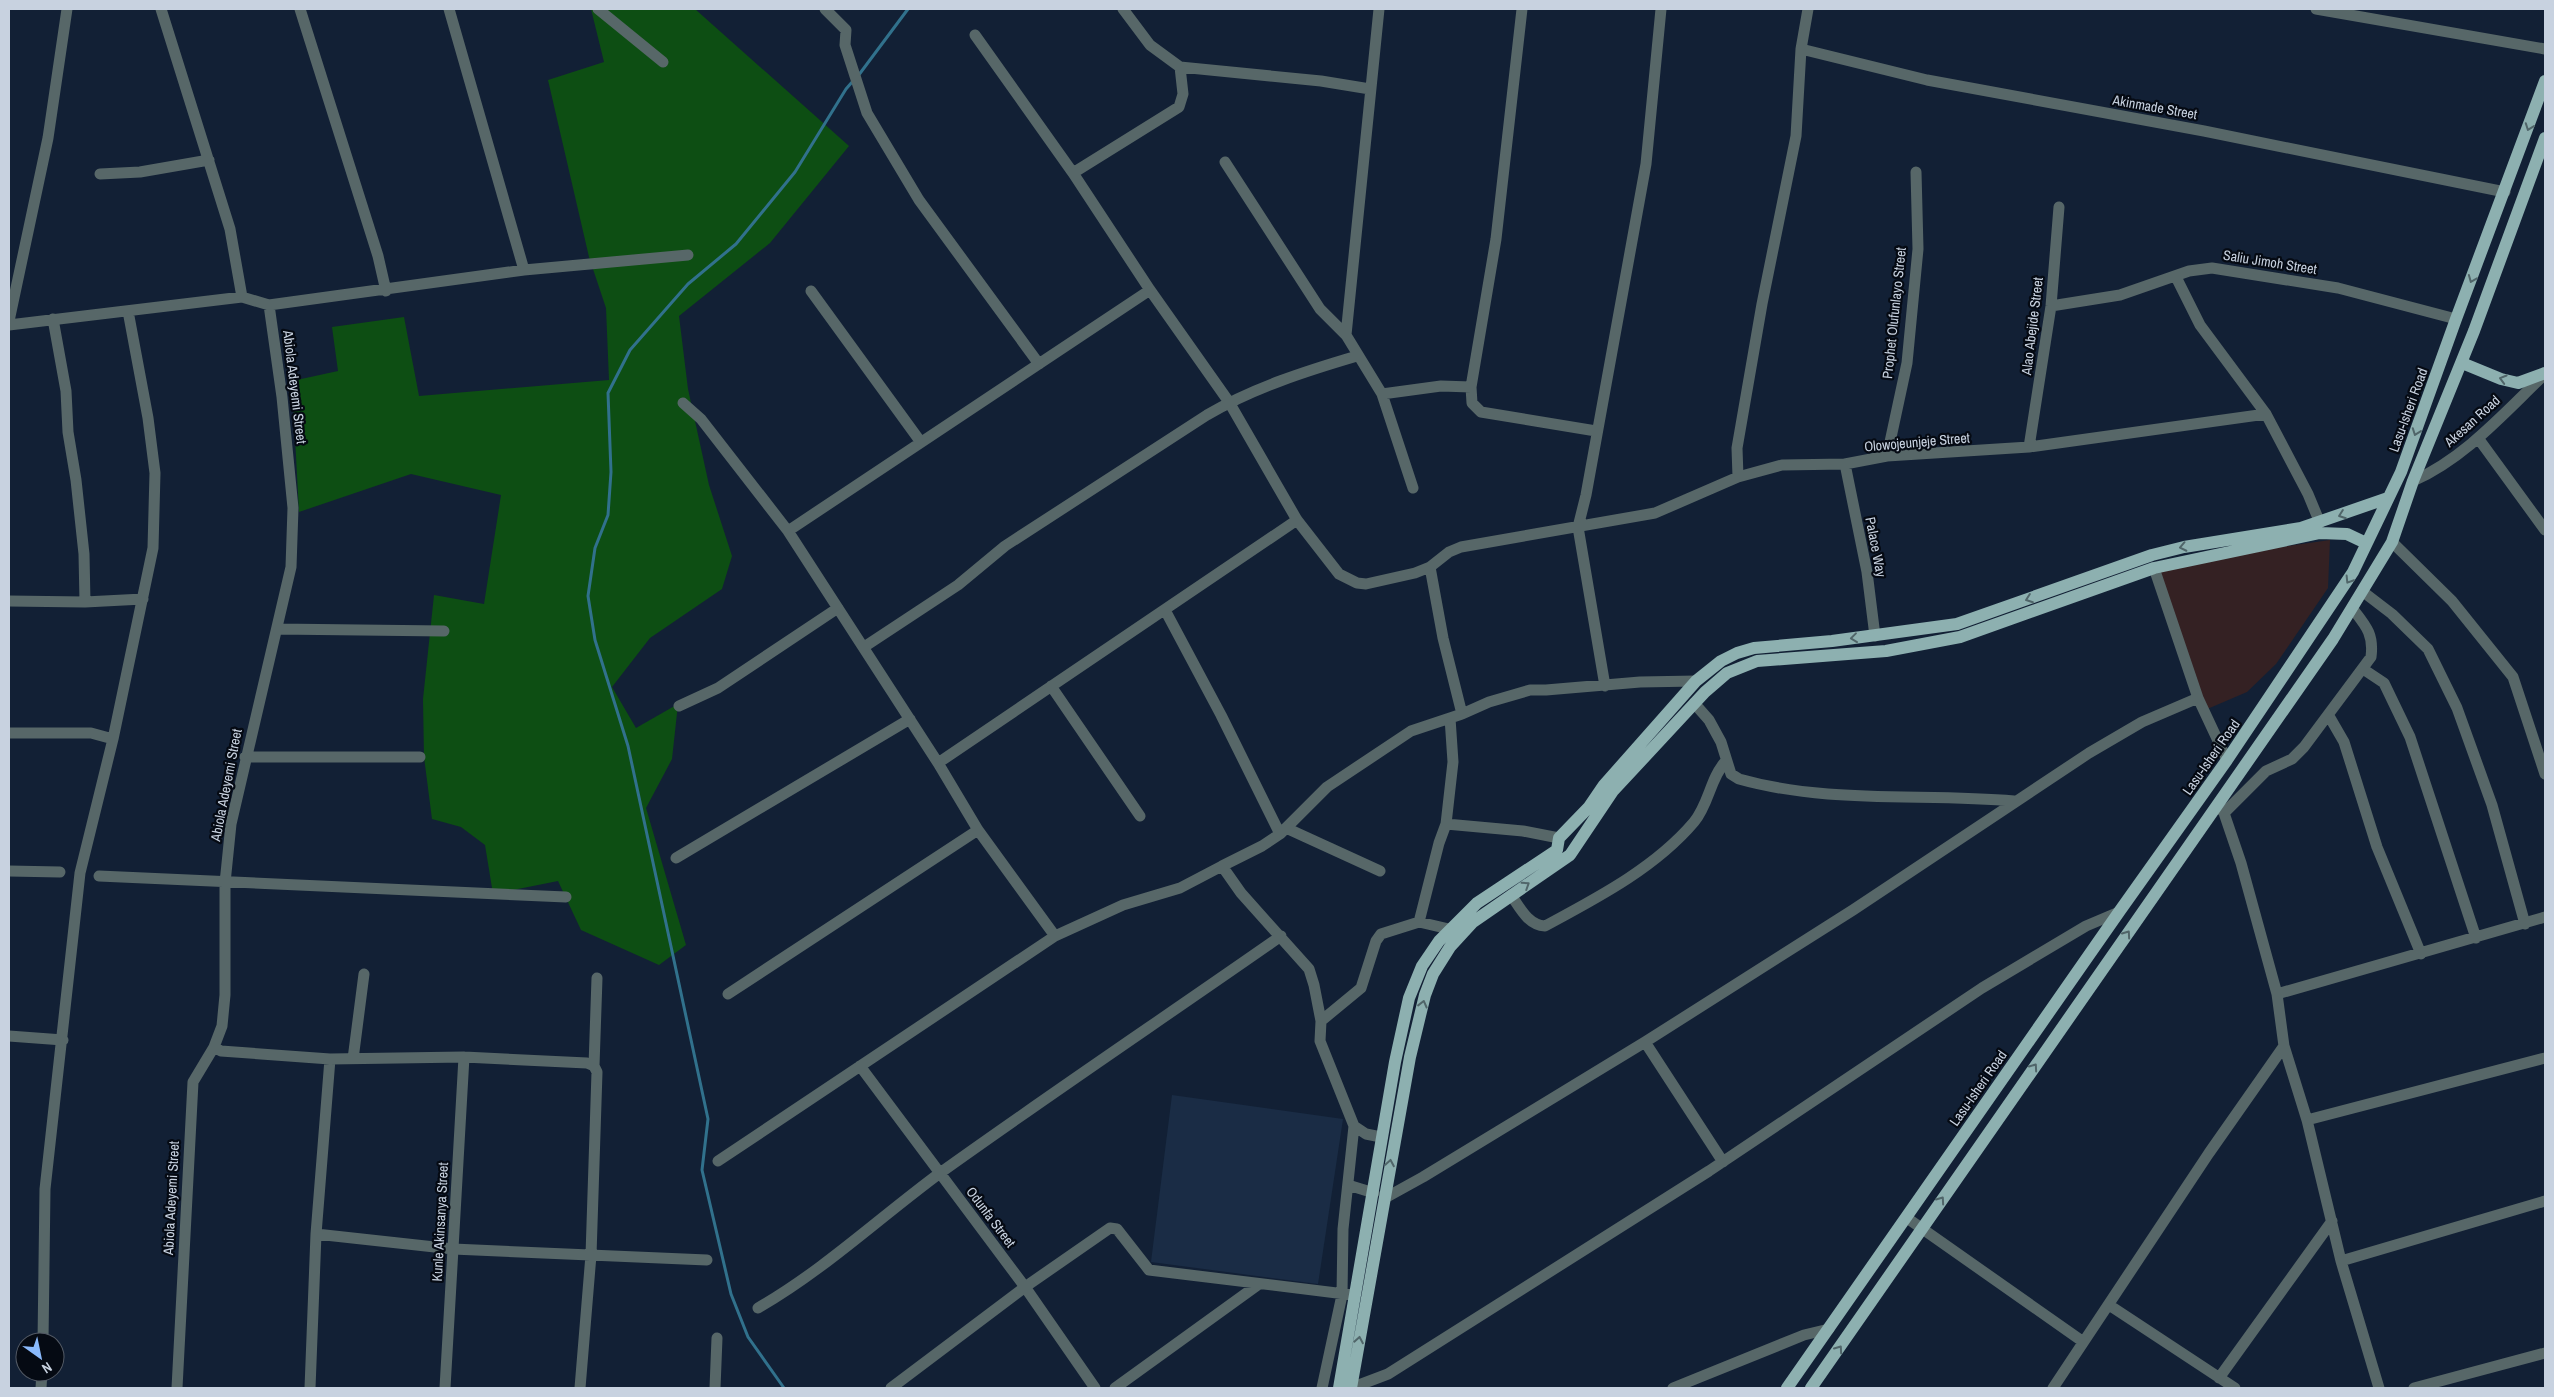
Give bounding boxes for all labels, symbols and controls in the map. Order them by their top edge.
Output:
street label: Akinmade Street [2110,91,2199,123]
one-way arrow [2525,122,2535,131]
street label: Prophet Olufunlayo Street [1878,246,1910,380]
street label: Saliu Jimoh Street [2222,246,2318,278]
one-way arrow [2468,275,2478,283]
street label: Alao Abejide Street [2017,276,2047,377]
street label: Abiola Adeyemi Street [279,328,311,445]
street label: Lasu-Isheri Road [2384,366,2432,454]
one-way arrow [2500,374,2508,384]
street label: Akesan Road [2440,391,2504,451]
one-way arrow [2412,427,2422,436]
street label: Olowojeunjeje Street [1863,428,1971,456]
one-way arrow [2338,509,2347,519]
street label: Palace Way [1861,515,1891,579]
one-way arrow [2179,542,2187,552]
one-way arrow [2345,574,2355,583]
one-way arrow [2025,593,2034,603]
one-way arrow [1850,632,1858,643]
street label: Lasu-Isheri Road [2178,716,2244,798]
street label: Abiola Adeyemi Street [206,727,246,844]
one-way arrow [1521,882,1530,891]
one-way arrow [2121,930,2130,939]
one-way arrow [1417,999,1428,1008]
street label: Lasu-Isheri Road [1945,1047,2011,1129]
one-way arrow [2028,1063,2037,1073]
street label: Abiola Adeyemi Street [159,1140,183,1257]
one-way arrow [1384,1159,1394,1167]
street label: Kunle Akinsanya Street [428,1162,452,1282]
street label: Odunfa Street [962,1183,1020,1251]
one-way arrow [1935,1197,1944,1206]
north arrow [15,1332,65,1382]
one-way arrow [1353,1336,1363,1345]
one-way arrow [1833,1345,1842,1354]
text: N [39,1358,55,1378]

